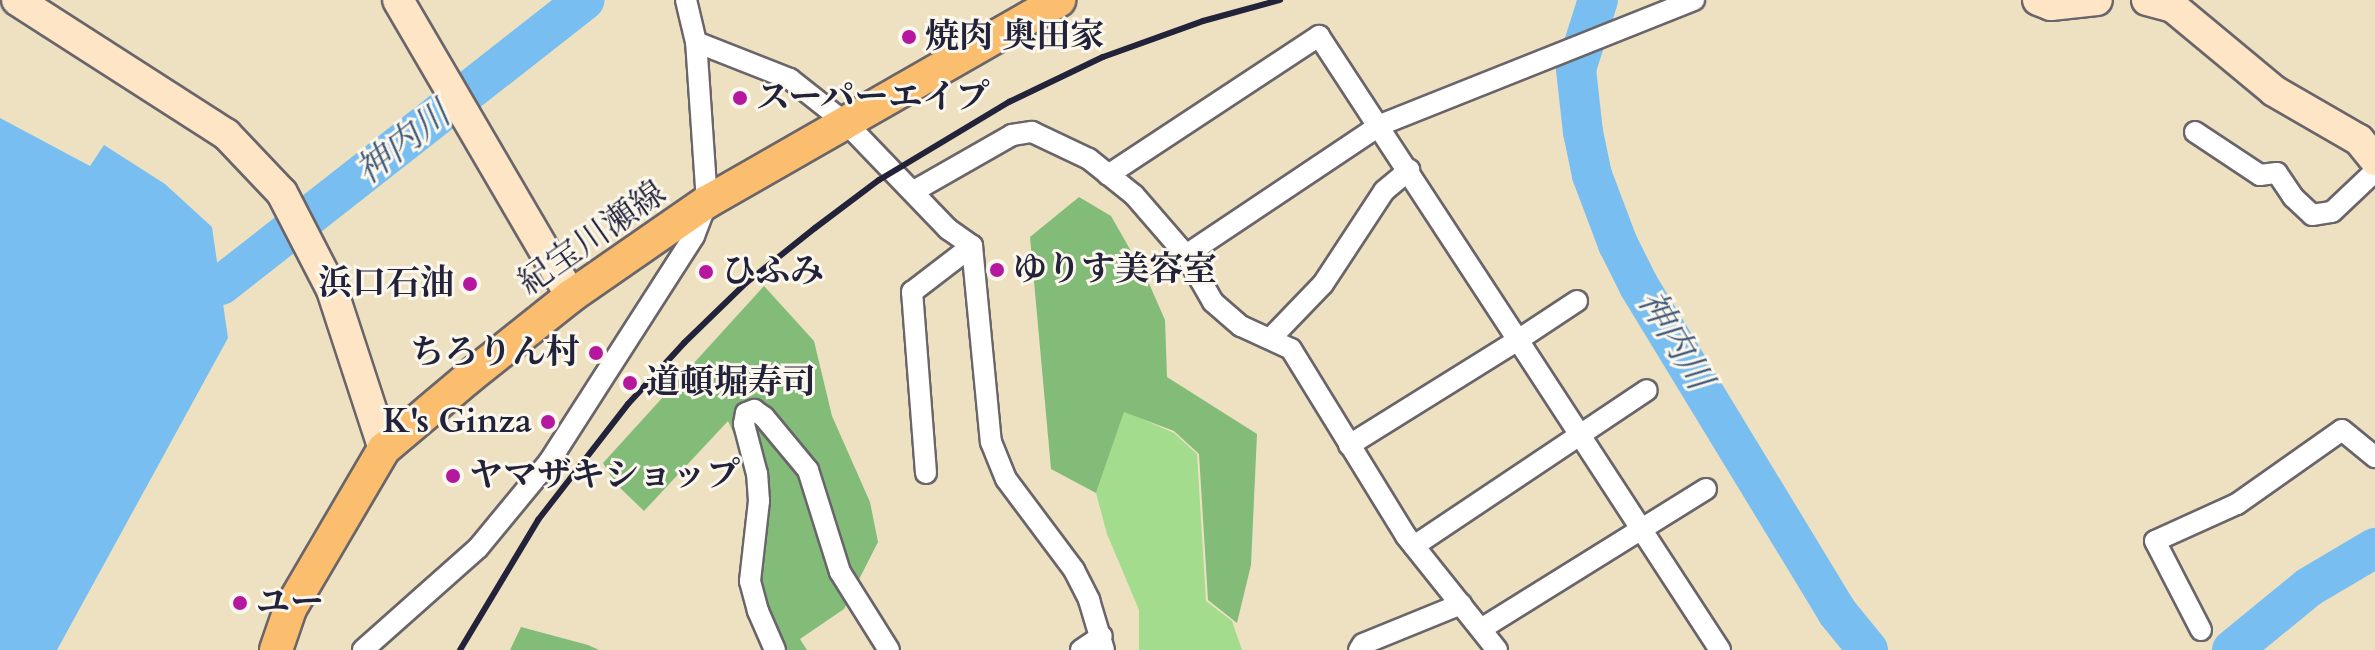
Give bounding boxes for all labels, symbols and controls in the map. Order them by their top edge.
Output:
place label: 焼肉 奥田家 [925,17,1104,57]
marker: 焼肉 奥田家 [900,28,918,46]
place label: スーパーエイプ [756,78,992,118]
marker: スーパーエイプ [731,89,749,107]
water label: 神内川 [347,93,459,193]
street label: 紀宝川瀬線 [511,173,673,303]
place label: ゆりす美容室 [1013,250,1217,290]
place label: ひふみ [722,252,824,292]
marker: ゆりす美容室 [988,261,1006,279]
marker: ひふみ [697,263,715,281]
place label: 浜口石油 [318,264,454,304]
marker: 浜口石油 [461,275,479,293]
water label: 神内川 [1629,283,1721,397]
place label: ちろりん村 [410,333,580,373]
marker: ちろりん村 [587,344,605,362]
place label: 道頓堀寿司 [646,363,816,403]
marker: 道頓堀寿司 [621,374,639,392]
place label: K's Ginza [382,402,532,442]
marker: K's Ginza [539,413,557,431]
place label: ヤマザキショップ [469,456,741,496]
marker: ヤマザキショップ [444,467,462,485]
place label: ユー [256,583,324,623]
marker: ユー [231,594,249,612]

